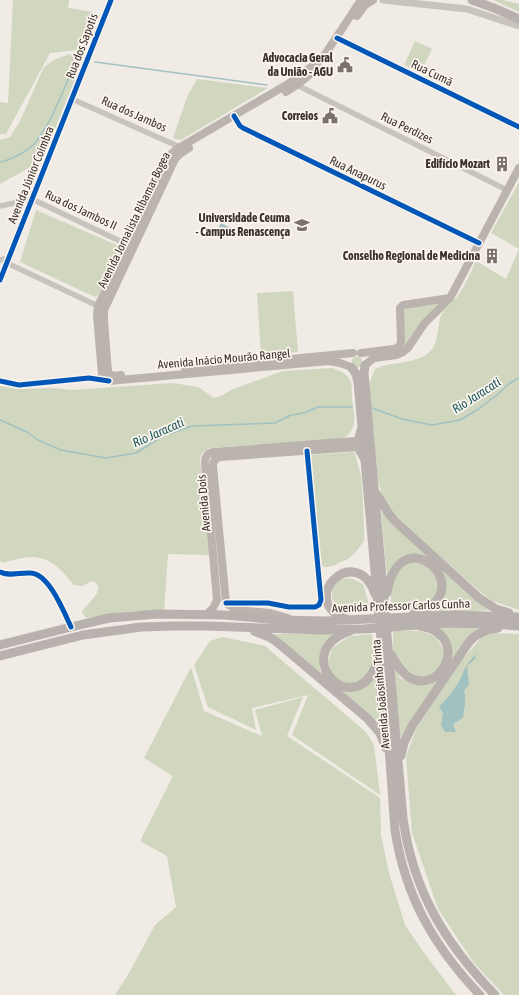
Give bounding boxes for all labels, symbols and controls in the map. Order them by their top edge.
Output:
street label: Rua dos Sapotis [63,11,101,81]
place label: Advocacia Geral da União - AGU [262,51,334,79]
public building icon: Advocacia Geral da União - AGU [336,56,354,74]
street label: Rua Cumã [409,57,455,89]
street label: Rua dos Jambos [99,93,169,135]
public building icon: Correios [321,107,339,125]
place label: Correios [282,109,319,123]
street label: Rua Perdizes [379,109,435,147]
street label: Avenida Júnior Coimbra [5,124,57,226]
street label: Avenida Jornalista Ribamar Bogea [95,150,173,290]
street label: Rua Anapurus [327,153,389,193]
building icon: Edifício Mozart [493,155,511,173]
place label: Edifício Mozart [426,157,491,171]
street label: Rua dos Jambos II [43,187,119,233]
place label: Universidade Ceuma - Campus Renascença [196,211,290,239]
school or university icon: Universidade Ceuma - Campus Renascença [293,216,311,234]
building icon: Conselho Regional de Medicina [483,247,501,265]
place label: Conselho Regional de Medicina [343,249,480,263]
street label: Avenida Inácio Mourão Rangel [157,346,292,372]
water label: Rio Jaracati [449,374,503,417]
water label: Rio Jaracati [130,414,186,450]
street label: Avenida Dois [195,474,213,532]
street label: Avenida Professor Carlos Cunha [332,597,470,615]
street label: Avenida Joãosinho Trinta [369,639,393,749]

